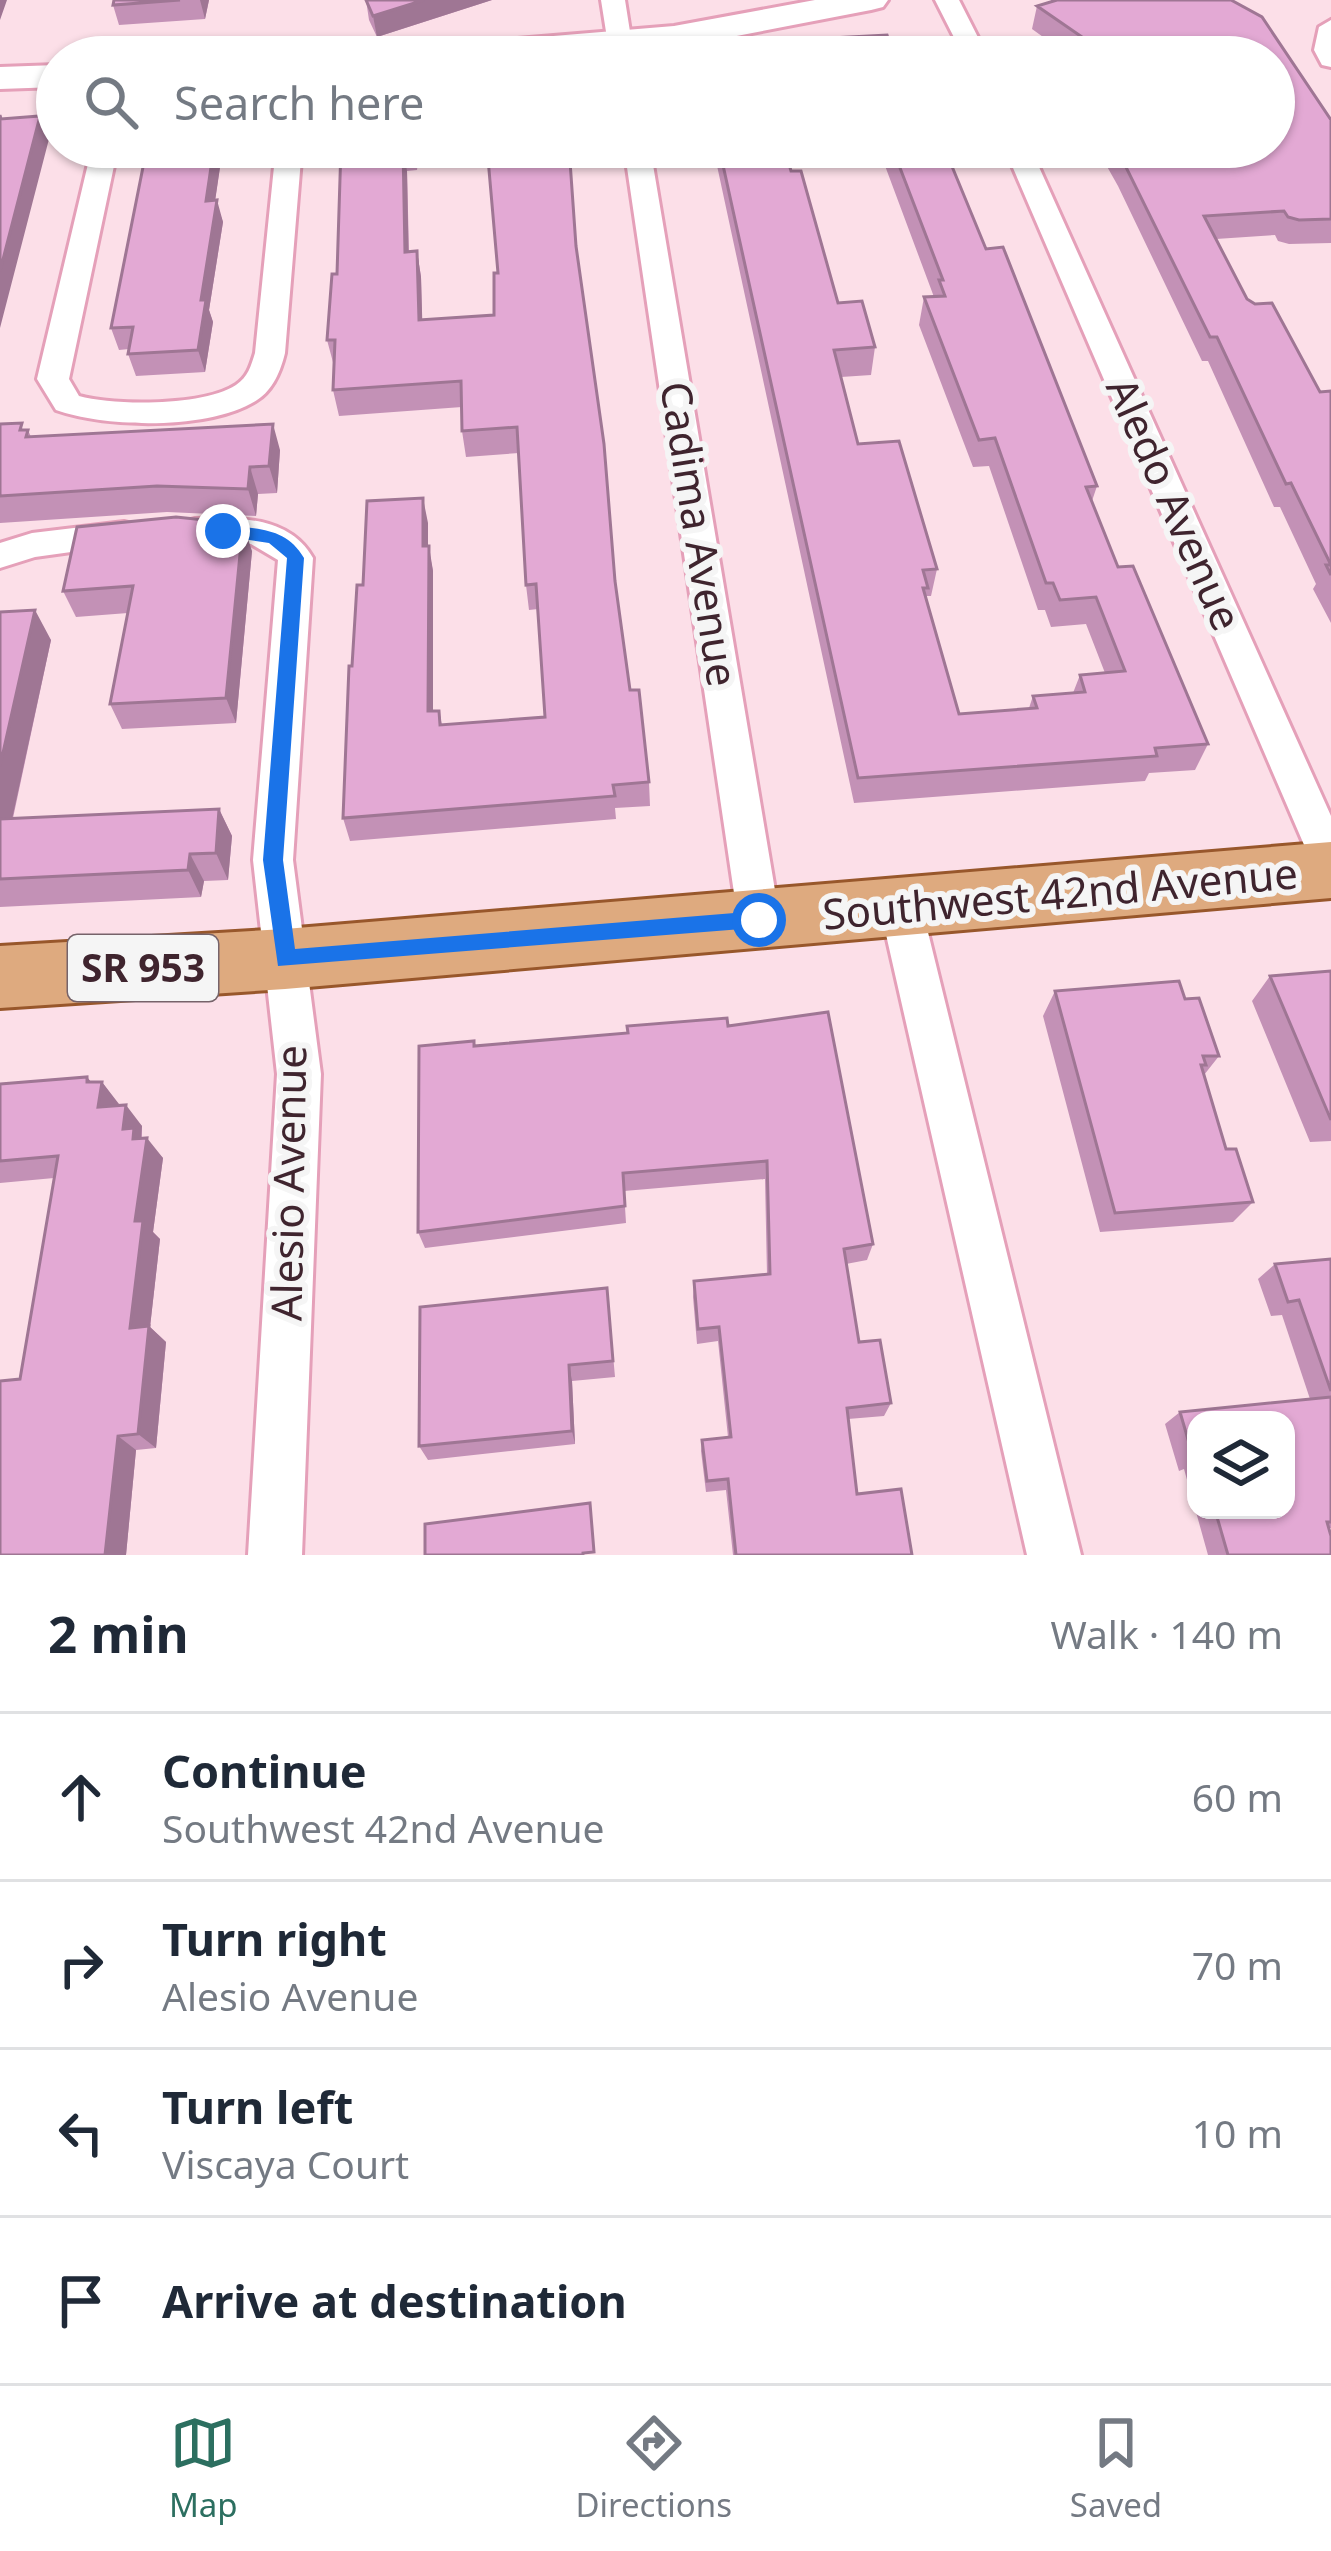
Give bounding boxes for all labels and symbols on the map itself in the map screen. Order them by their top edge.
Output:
street label: Aledo Avenue [1094,368,1257,639]
street label: Cadima Avenue [648,377,753,690]
route end [196,504,250,558]
street label: Southwest 42nd Avenue [820,843,1300,942]
route start [732,893,786,947]
road number: SR 953 [68,935,218,1001]
street label: Alesio Avenue [257,1044,318,1322]

